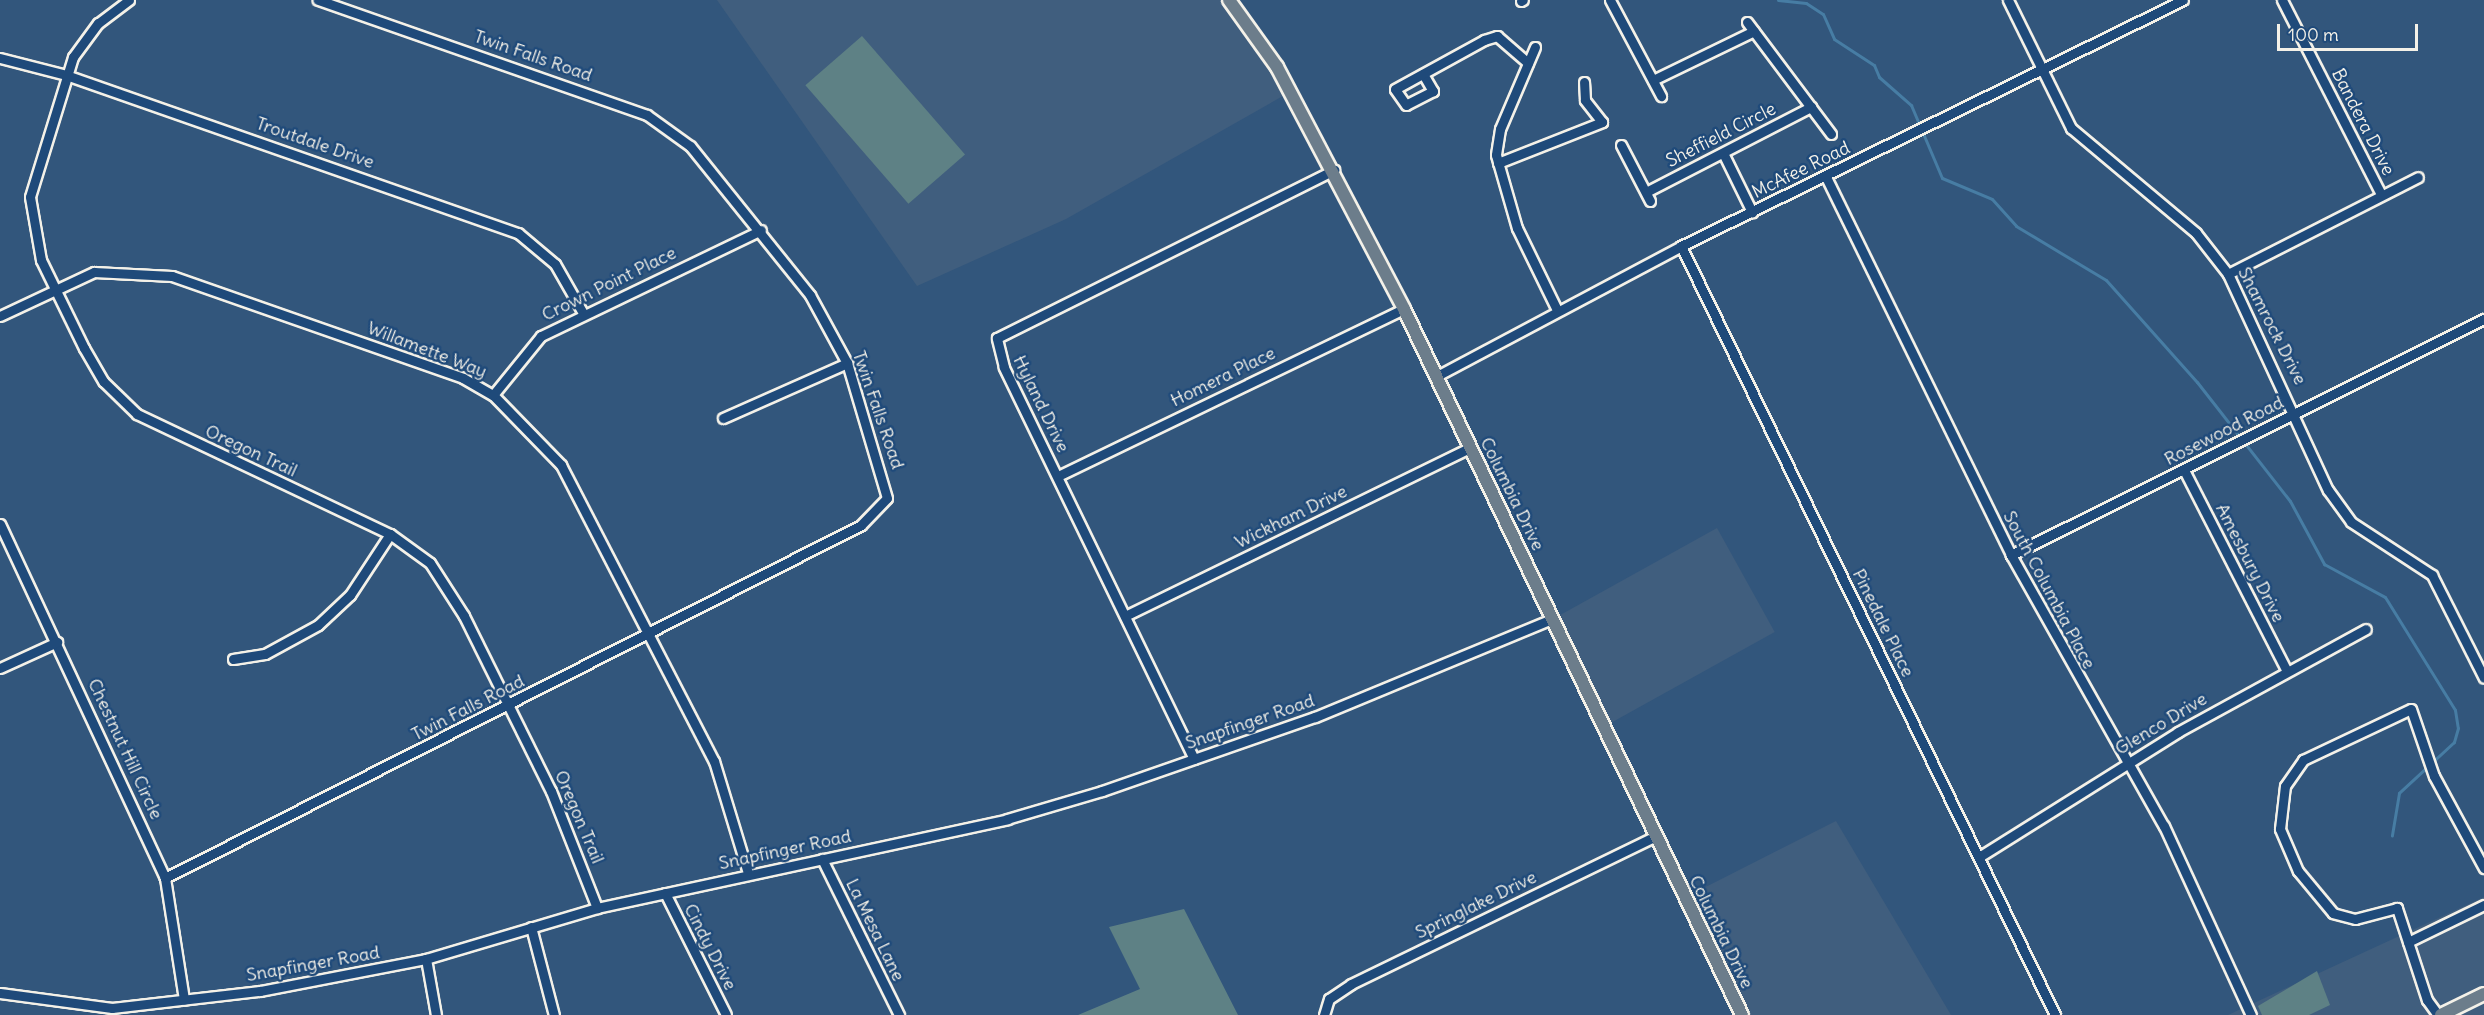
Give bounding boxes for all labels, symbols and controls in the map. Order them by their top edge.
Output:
scale bar [2280,12,2421,50]
text: 100 m [2288,23,2339,46]
street label: Twin Falls Road [471,26,595,86]
street label: Bandera Drive [2327,65,2399,179]
street label: Sheffield Circle [1662,98,1780,172]
street label: Troutdale Drive [253,113,377,173]
street label: McAfee Road [1748,137,1854,203]
street label: Crown Point Place [538,242,680,326]
street label: Shamrock Drive [2233,264,2311,388]
street label: Willamette Way [364,317,490,383]
street label: Homera Place [1167,342,1279,412]
street label: Twin Falls Road [848,348,908,472]
street label: Hyland Drive [1008,352,1074,456]
street label: Rosewood Road [2161,392,2287,470]
street label: Oregon Trail [202,420,300,482]
street label: Columbia Drive [1475,434,1549,554]
street label: Wickham Drive [1231,481,1351,553]
street label: Amesbury Drive [2211,500,2289,626]
street label: South Columbia Place [1998,507,2100,673]
street label: Pinedale Place [1848,565,1918,681]
street label: Twin Falls Road [408,670,528,746]
street label: Chestnut Hill Circle [83,675,167,823]
street label: Glenco Drive [2111,688,2211,760]
street label: Snapfinger Road [1183,690,1317,754]
street label: Oregon Trail [550,767,608,867]
street label: Snapfinger Road [717,825,853,875]
street label: Springlake Drive [1412,866,1540,944]
street label: Columbia Drive [1684,872,1758,992]
street label: La Mesa Lane [841,875,909,985]
street label: Cindy Drive [679,900,741,994]
street label: Snapfinger Road [245,942,381,986]

